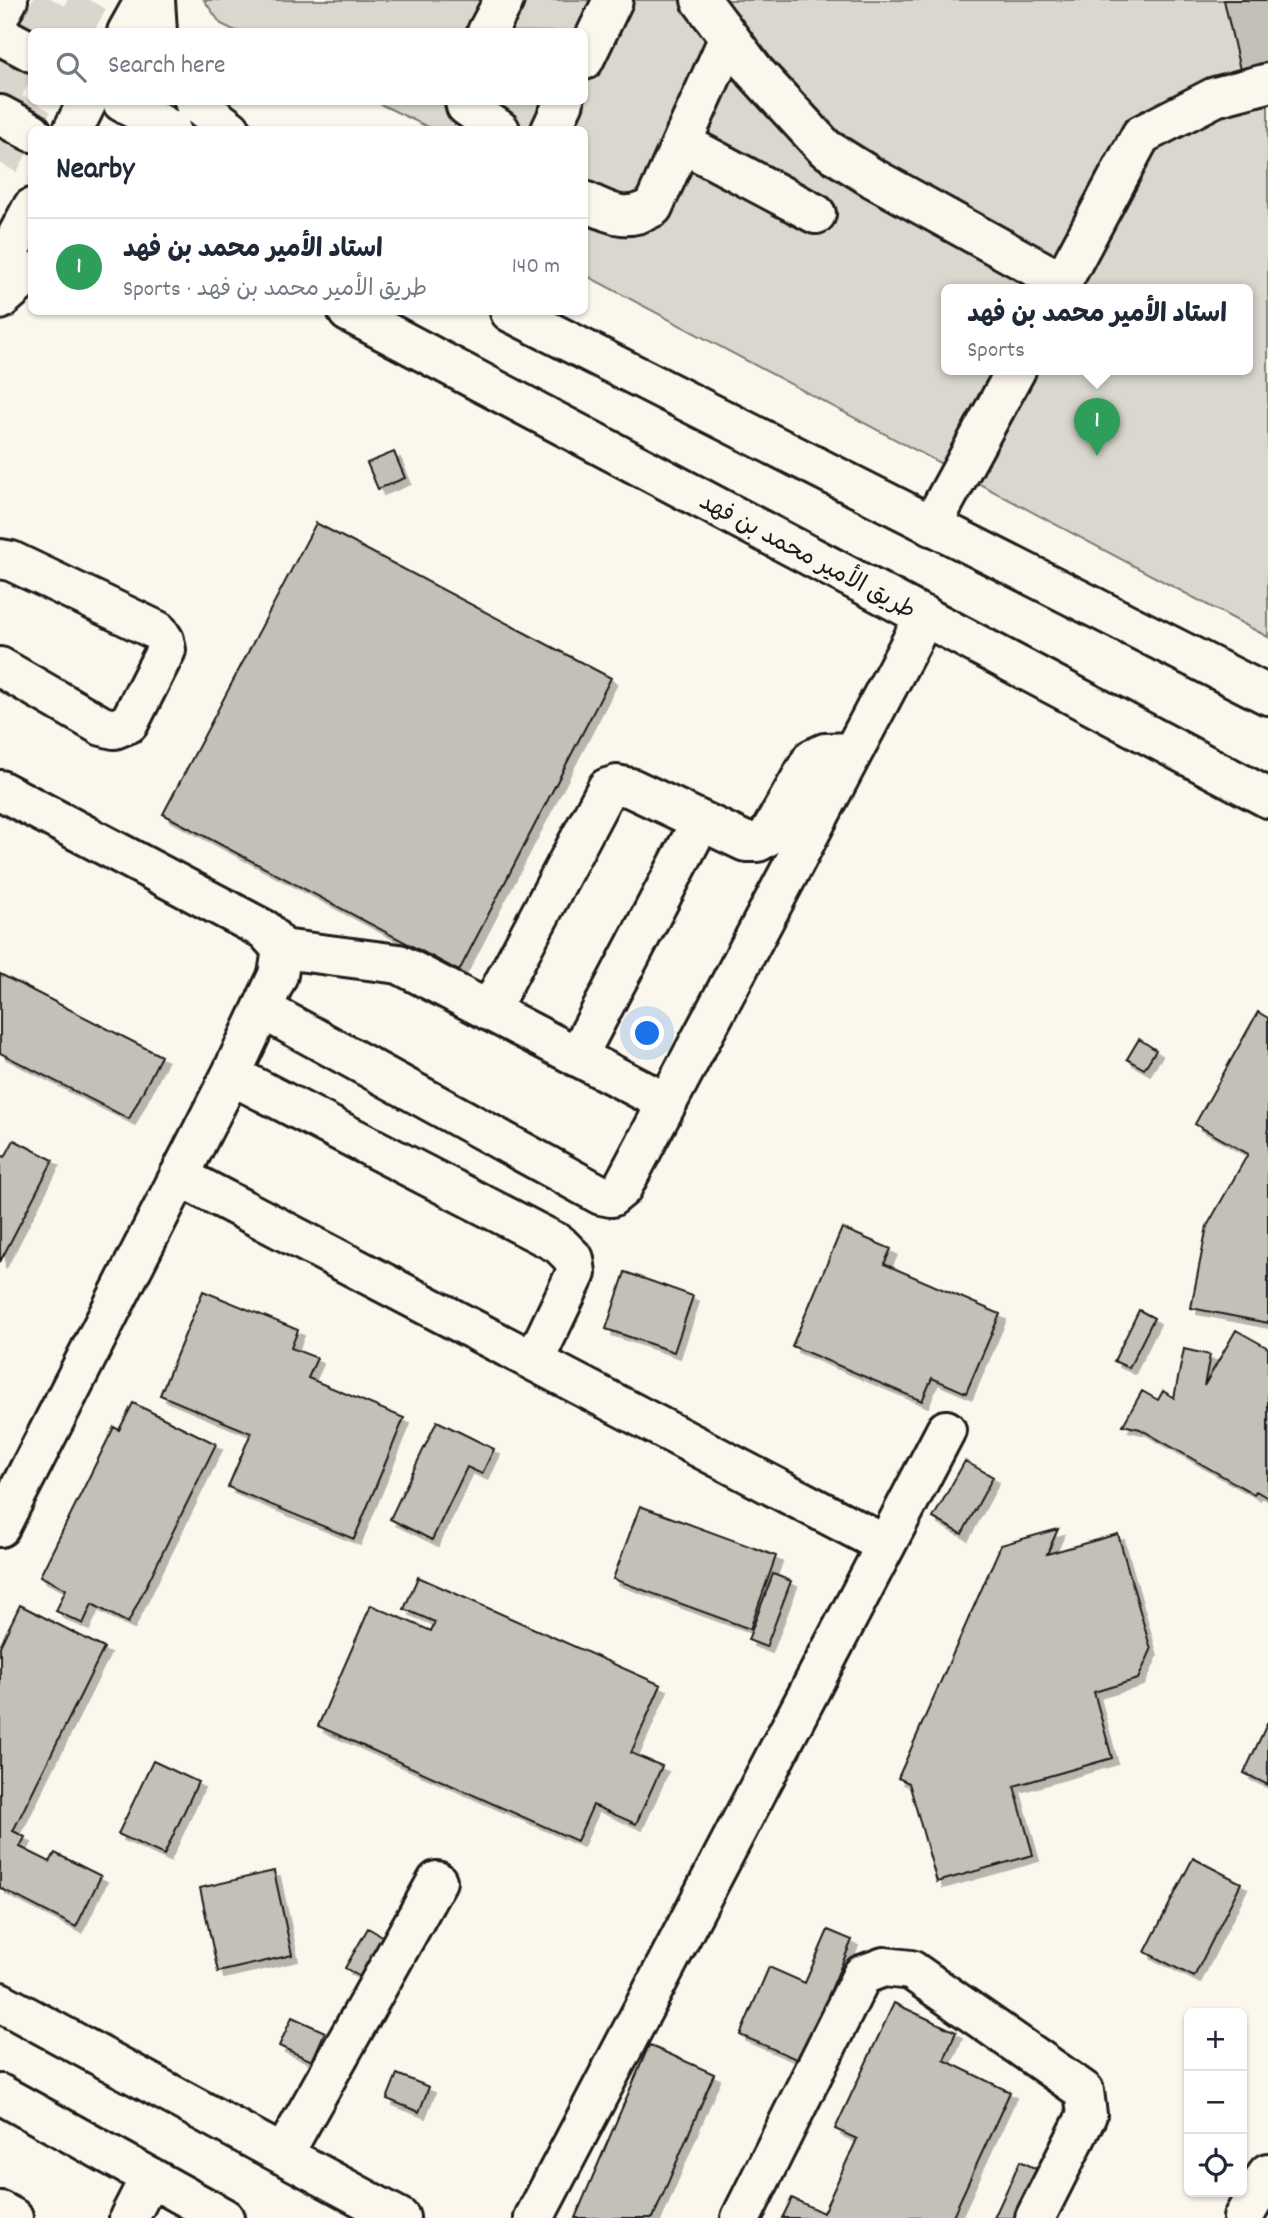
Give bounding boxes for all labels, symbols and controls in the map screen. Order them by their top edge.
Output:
search box [28,28,588,105]
icon: search [52,48,90,86]
text: Search here [108,48,226,85]
text: Nearby [56,150,134,193]
text: استاد الأمير محمد بن فهد [123,232,383,269]
text: 1 [76,251,82,284]
text: 140 m [512,251,560,284]
text: Sports · طريق الأمير محمد بن فهد [123,274,427,307]
popup [941,284,1253,375]
text: استاد الأمير محمد بن فهد [967,297,1227,334]
text: Sports [967,335,1025,368]
pin: 1 [1074,398,1120,456]
street label: طريق الأمير محمد بن فهد [692,483,922,629]
your location [630,1016,664,1050]
map controls [1184,2008,1247,2197]
button: + [1184,2008,1247,2071]
button: − [1184,2071,1247,2134]
button: locate [1184,2134,1247,2197]

